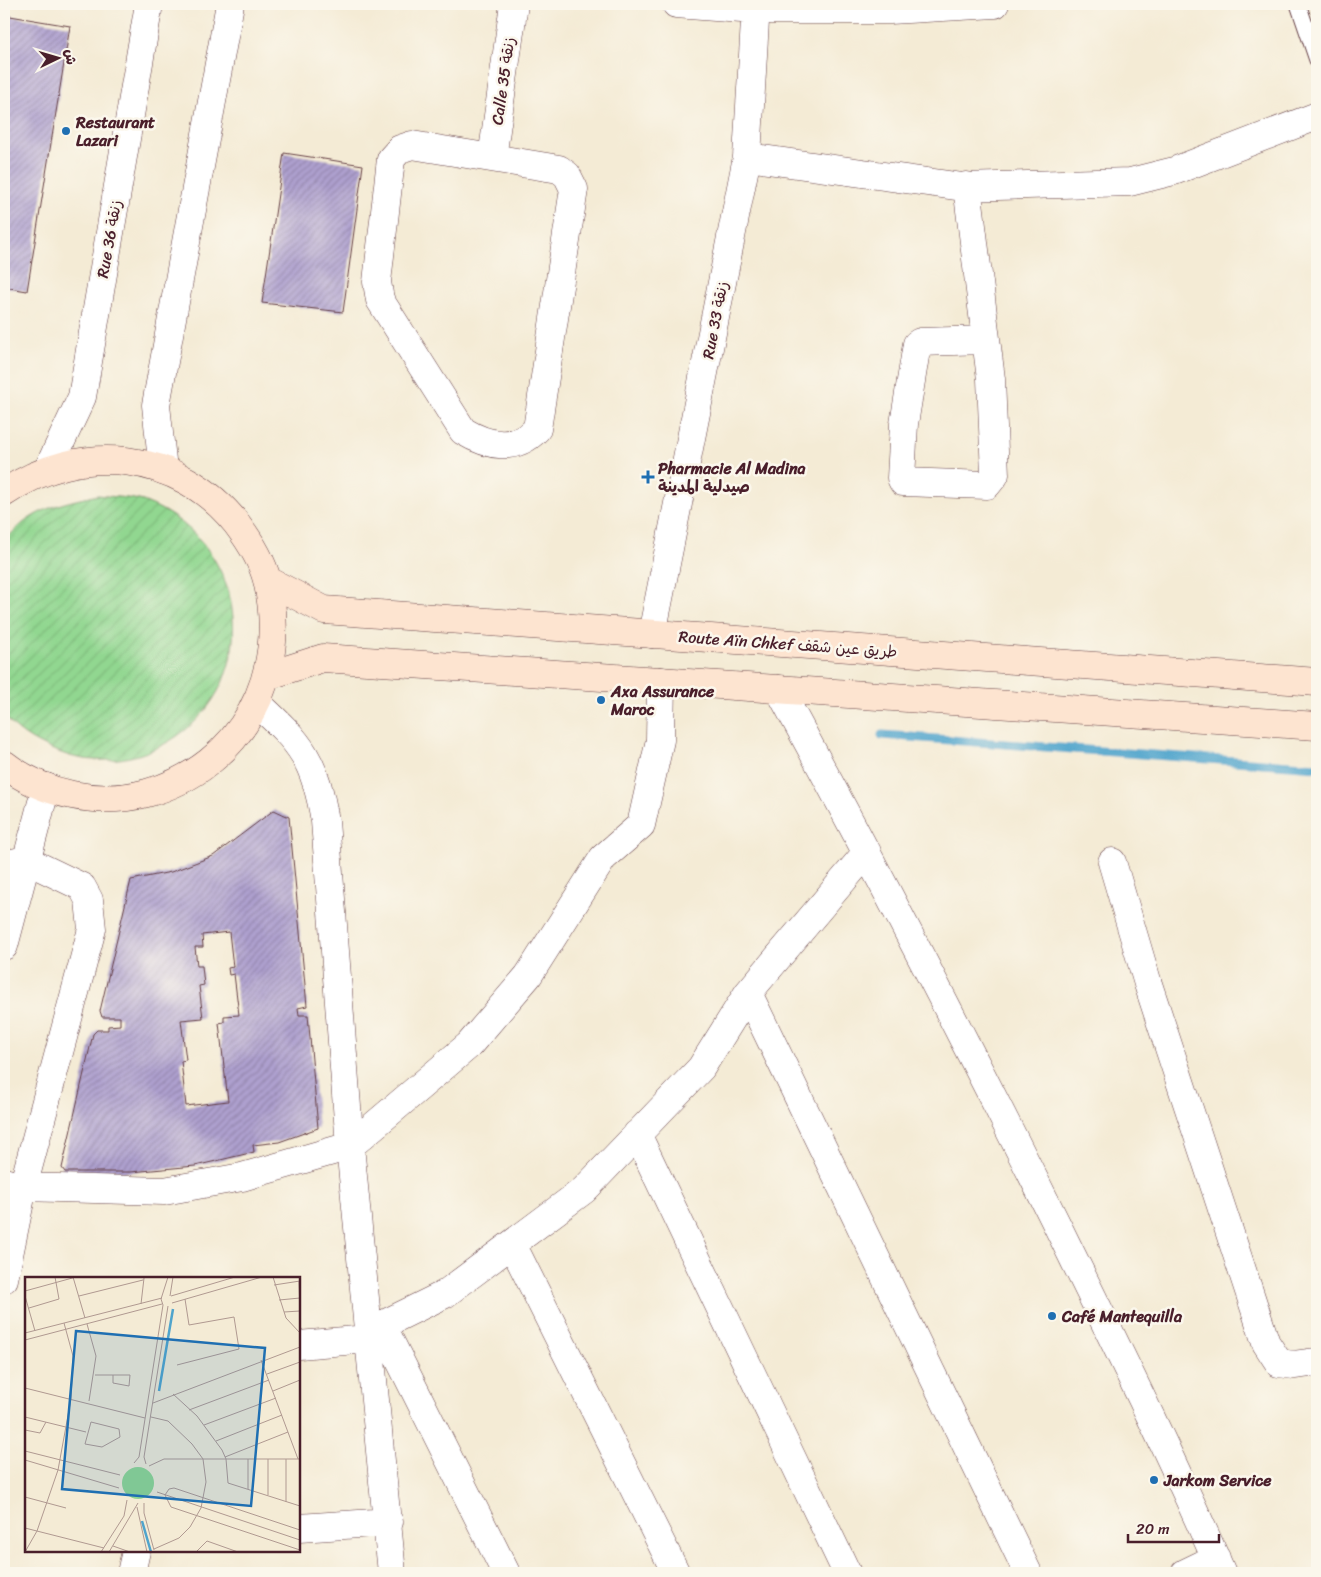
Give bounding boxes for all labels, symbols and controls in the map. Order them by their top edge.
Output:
north arrow [32,32,82,82]
street label: Calle 35 زنقة [482,35,524,127]
text: ش [57,48,84,66]
place label: Restaurant Lazari [75,108,155,155]
marker: Restaurant Lazari [60,125,72,137]
street label: Rue 36 زنقة [88,198,130,280]
street label: Rue 33 زنقة [693,279,737,361]
place label: Pharmacie Al Madina صيدلية المدينة [658,454,806,501]
marker: Pharmacie Al Madina صيدلية المدينة [642,471,654,483]
street label: Route Aïn Chkef طريق عين شقف [678,622,898,666]
place label: Axa Assurance Maroc [610,677,715,724]
marker: Axa Assurance Maroc [595,694,607,706]
inset map [25,1277,300,1552]
place label: Café Mantequilla [1061,1302,1183,1331]
marker: Café Mantequilla [1046,1310,1058,1322]
place label: Jarkom Service [1163,1466,1272,1495]
marker: Jarkom Service [1148,1474,1160,1486]
scale bar [1128,1512,1220,1544]
text: 20 m [1136,1516,1170,1542]

